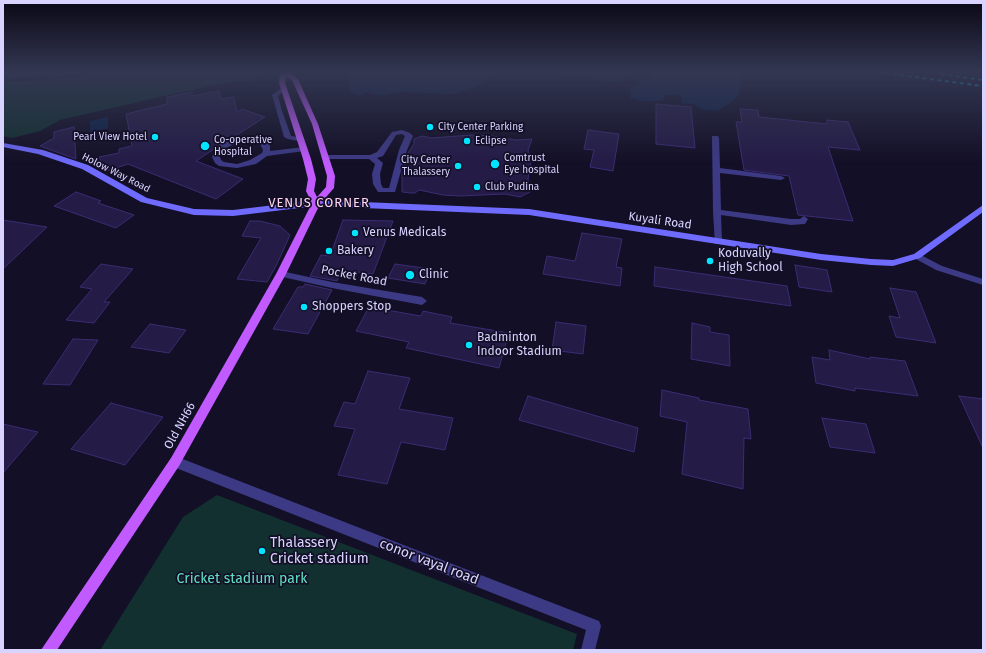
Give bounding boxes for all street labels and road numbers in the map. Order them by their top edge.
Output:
street label: Holow Way Road [80,151,152,195]
street label: Kuyali Road [627,209,693,233]
street label: Pocket Road [320,263,388,289]
street label: Old NH66 [161,400,199,452]
street label: conor vayal road [377,535,481,589]

